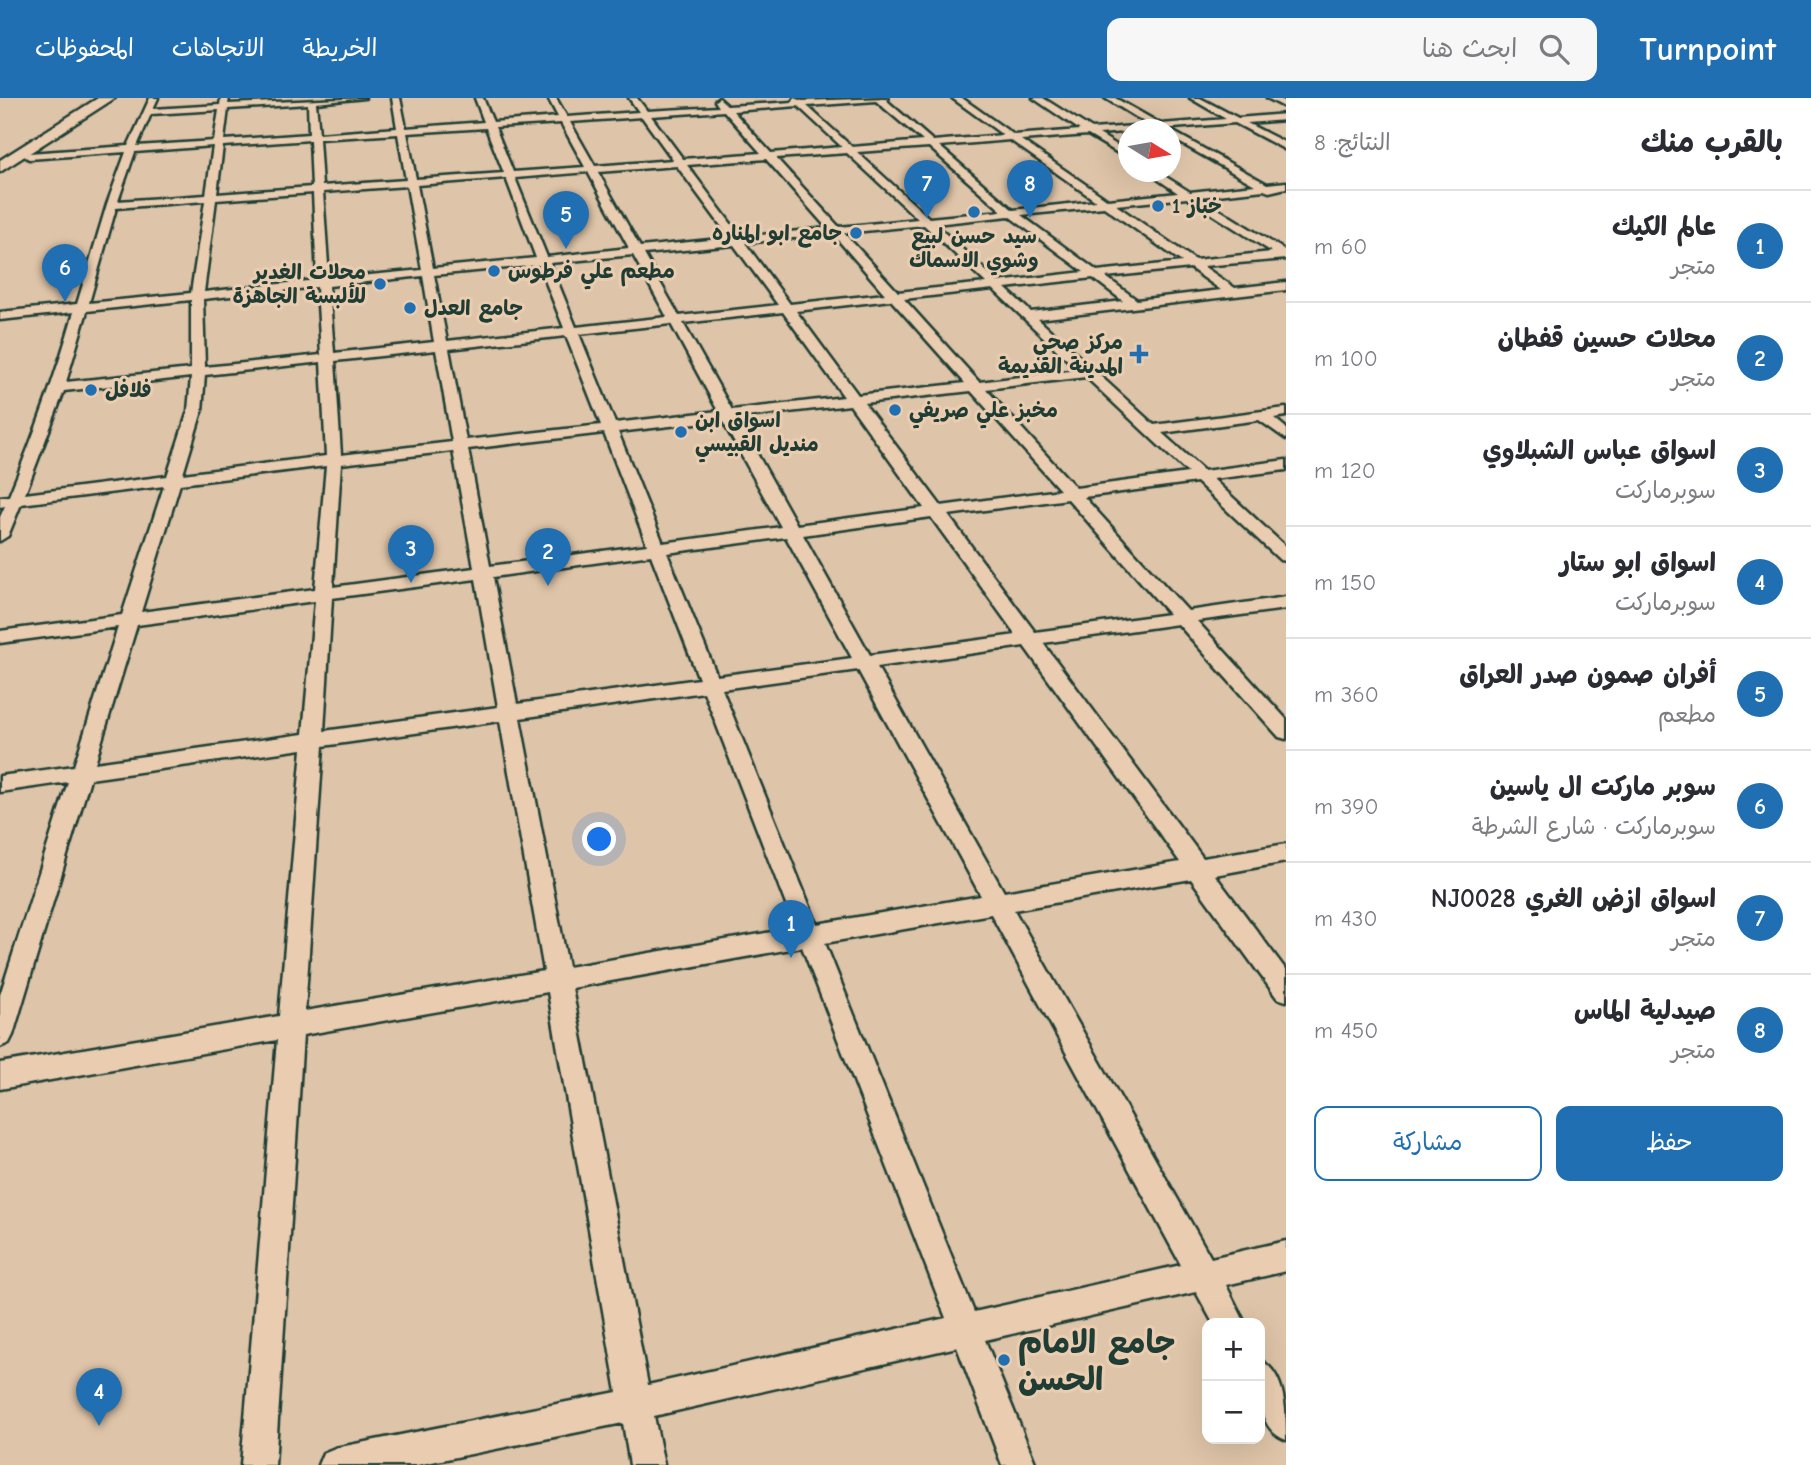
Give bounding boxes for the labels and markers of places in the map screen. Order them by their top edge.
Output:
pin: 7 [904,160,950,218]
pin: 8 [1007,160,1053,218]
pin: 5 [543,191,589,249]
place label: خباز 1 [1172,194,1222,219]
marker: خباز 1 [1150,198,1166,214]
marker: سيد حسن لبيع وشوي الاسماك [966,204,982,220]
place label: جامع ابو المناره [712,221,842,248]
place label: سيد حسن لبيع وشوي الاسماك [909,224,1039,276]
marker: جامع ابو المناره [848,225,864,241]
pin: 6 [42,244,88,302]
place label: مطعم علي فرطوس [508,259,675,290]
place label: محلات الغدير للألبسة الجاهزة [232,260,366,309]
marker: مطعم علي فرطوس [486,263,502,279]
marker: محلات الغدير للألبسة الجاهزة [372,276,388,292]
place label: جامع العدل [424,296,523,323]
marker: جامع العدل [402,300,418,316]
place label: مركز صحي المدينة القديمة [998,330,1123,379]
marker: مركز صحي المدينة القديمة [1129,344,1149,364]
place label: فلافل [105,378,152,402]
marker: فلافل [83,382,99,398]
place label: مخبز علي صريفي [909,398,1058,429]
marker: مخبز علي صريفي [887,402,903,418]
place label: اسواق ابن منديل القبيسي [695,408,819,463]
marker: اسواق ابن منديل القبيسي [673,424,689,440]
pin: 3 [388,525,434,583]
pin: 2 [525,528,571,586]
pin: 1 [768,900,814,958]
place label: جامع الامام الحسن [1018,1324,1176,1398]
marker: جامع الامام الحسن [996,1352,1012,1368]
pin: 4 [76,1368,122,1426]

